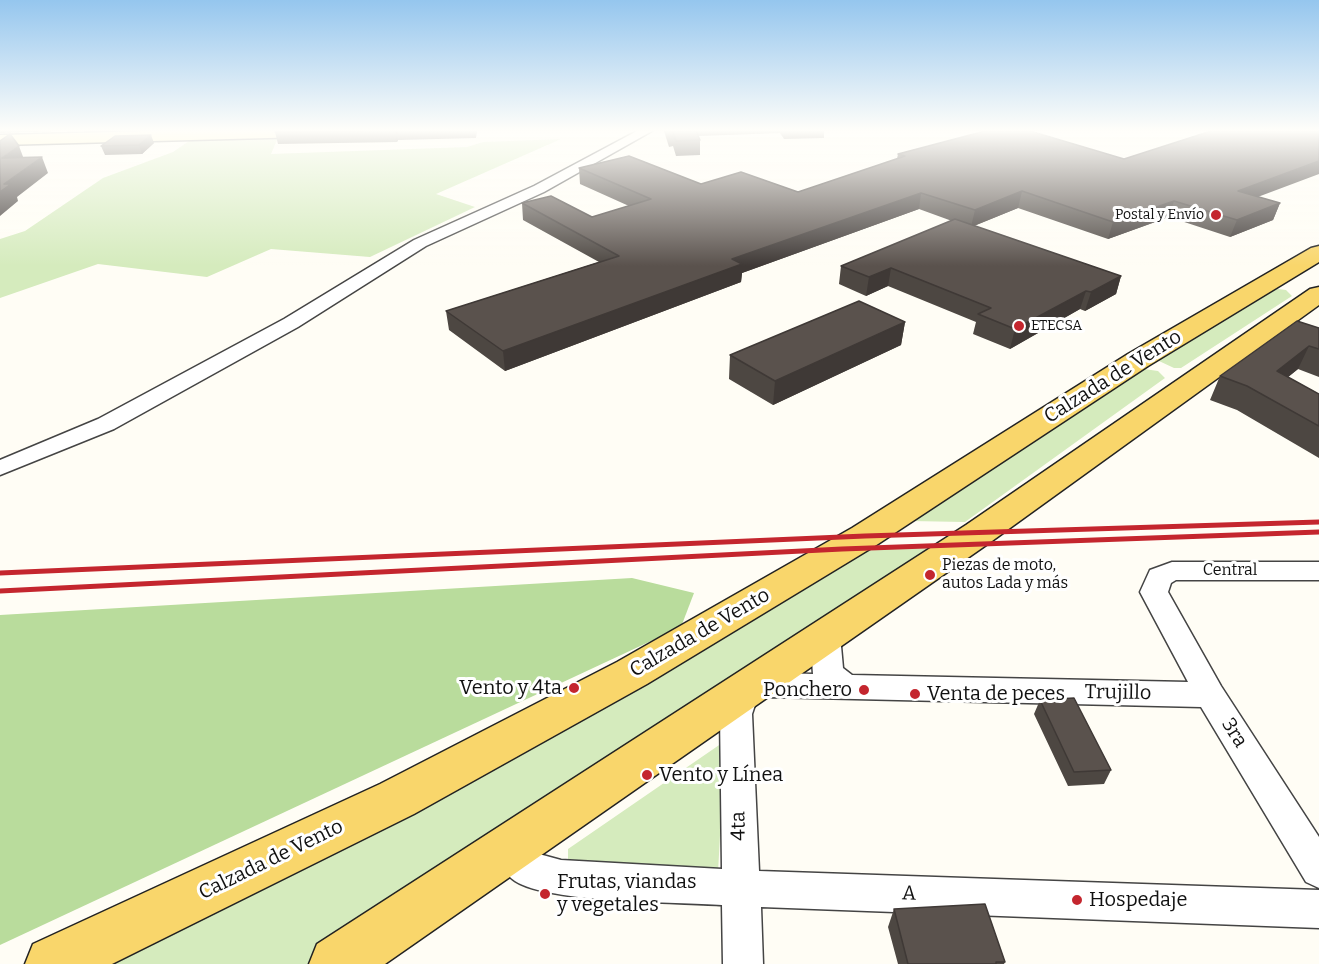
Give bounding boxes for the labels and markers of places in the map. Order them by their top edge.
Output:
place label: Postal y Envío [1115,207,1204,223]
marker: Postal y Envío [1209,208,1223,222]
place label: ETECSA [1031,318,1082,334]
marker: ETECSA [1012,319,1026,333]
place label: Piezas de moto, autos Lada y más [942,556,1068,594]
marker: Piezas de moto, autos Lada y más [923,568,937,582]
place label: Vento y 4ta [459,676,562,700]
place label: Ponchero [763,678,852,702]
marker: Vento y 4ta [567,681,581,695]
place label: Venta de peces [927,682,1065,706]
marker: Ponchero [857,683,871,697]
marker: Venta de peces [908,687,922,701]
place label: Vento y Línea [659,763,783,787]
marker: Vento y Línea [640,768,654,782]
place label: Frutas, viandas y vegetales [557,870,696,917]
marker: Frutas, viandas y vegetales [538,887,552,901]
place label: Hospedaje [1089,888,1187,912]
marker: Hospedaje [1070,893,1084,907]

